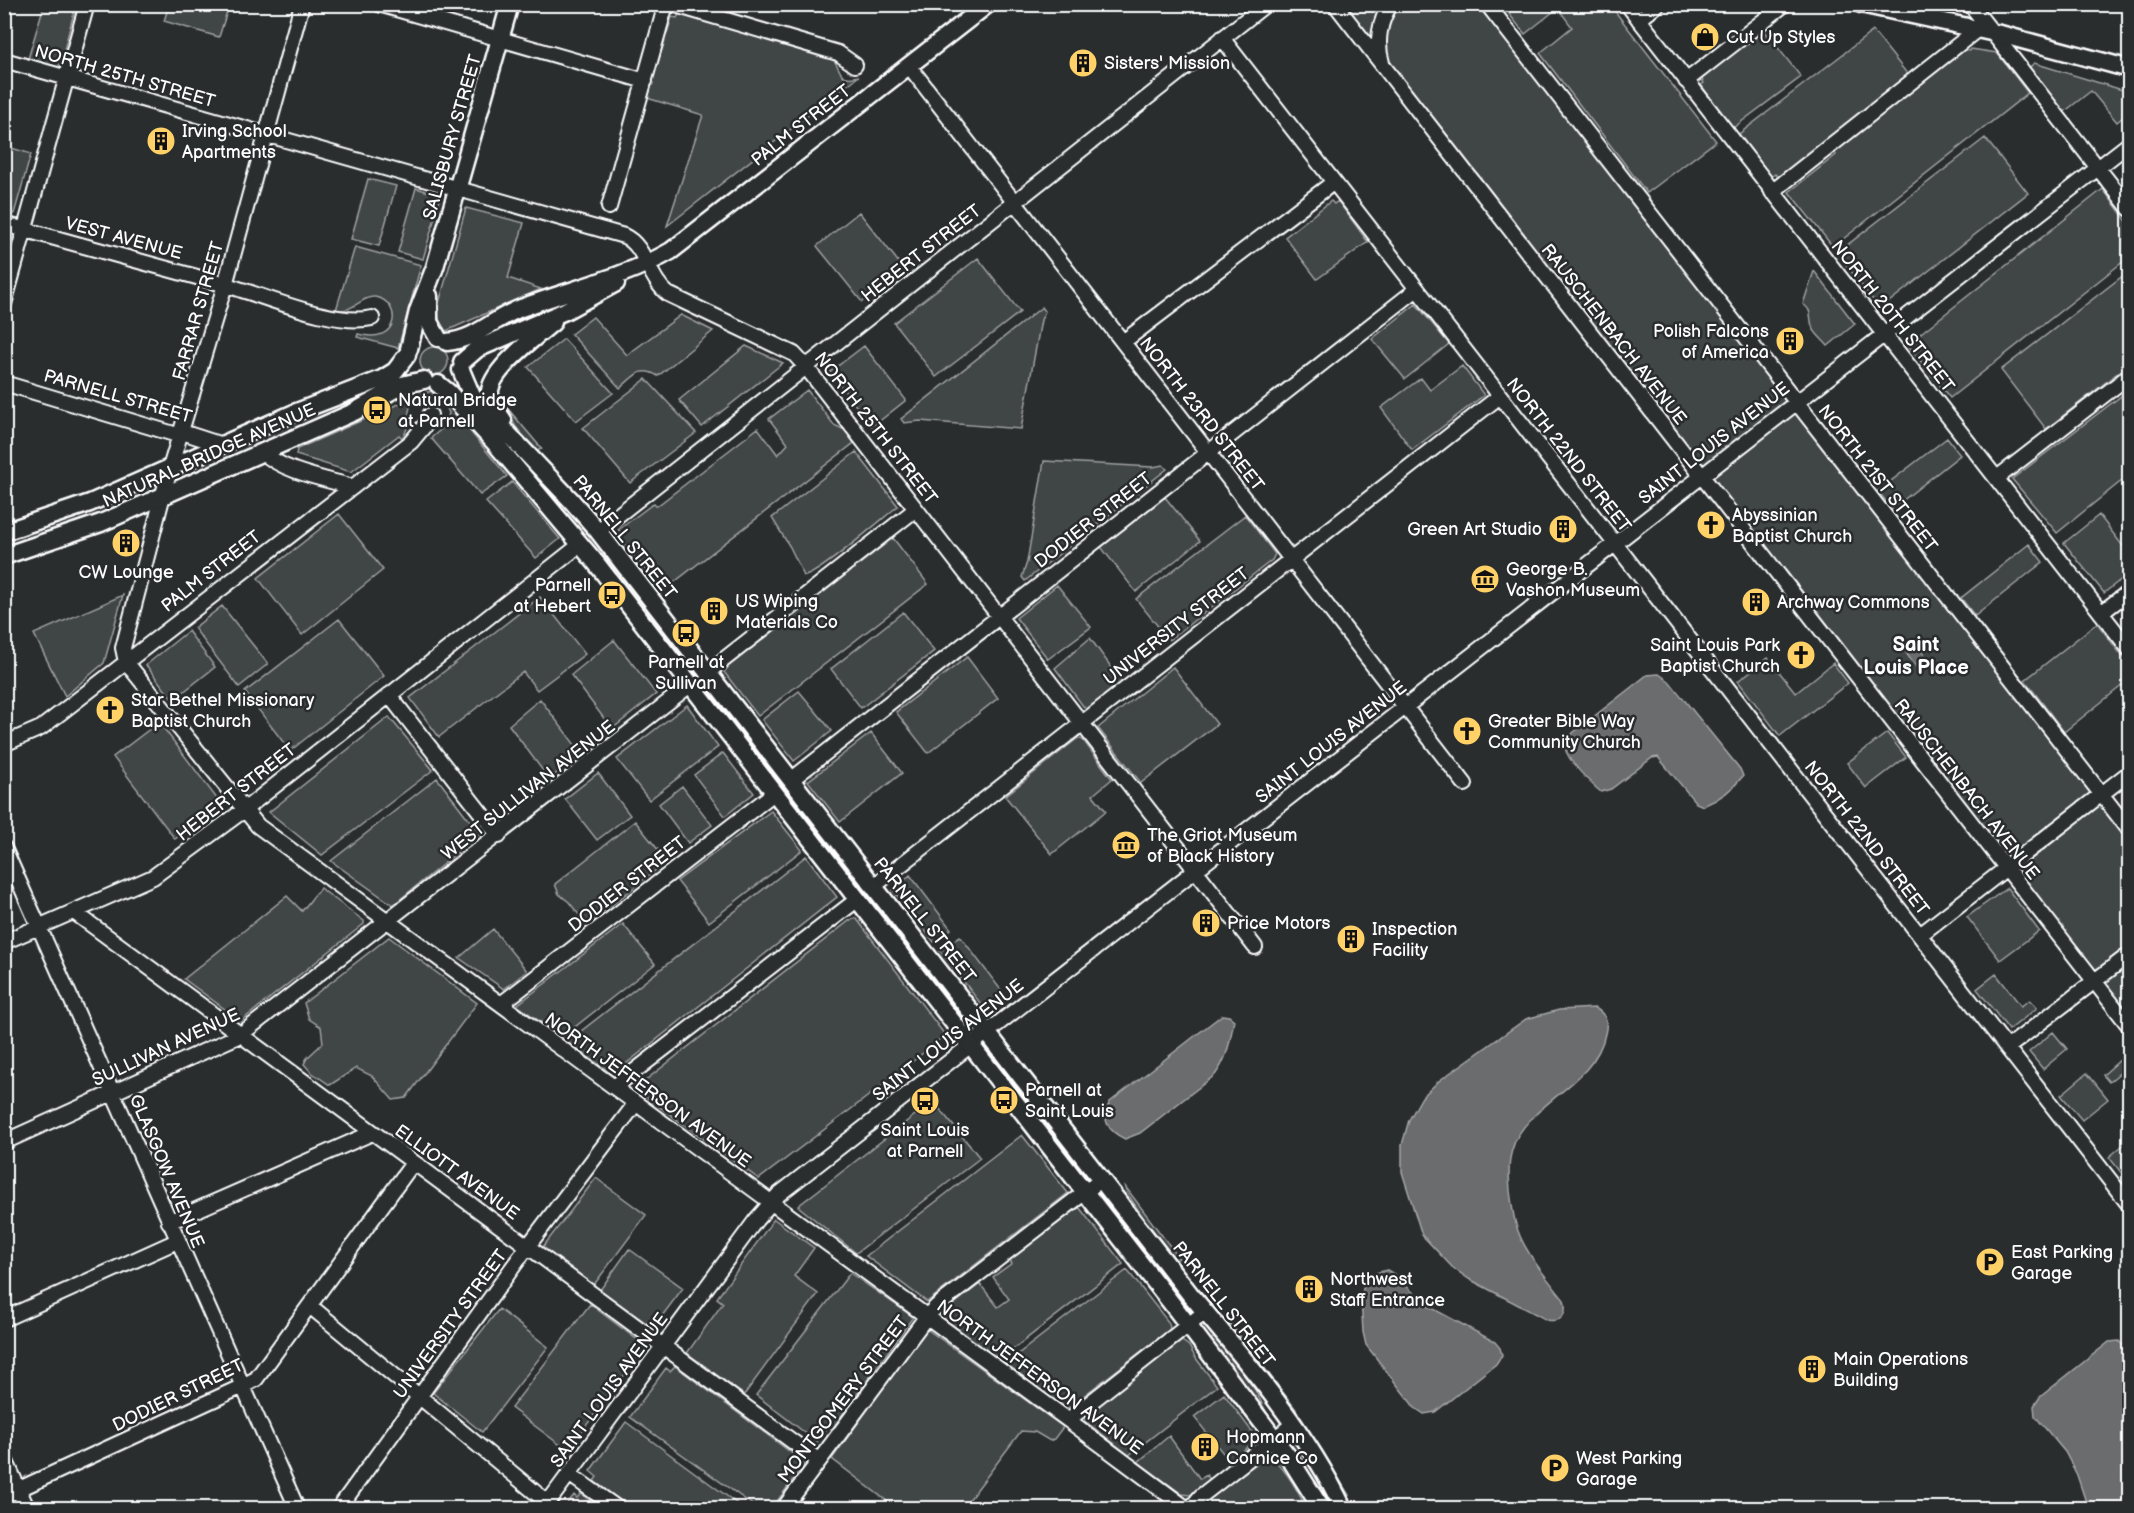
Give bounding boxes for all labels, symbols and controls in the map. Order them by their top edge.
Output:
shop icon: Cut Up Styles [1689,21,1721,53]
place label: Cut Up Styles [1726,27,1835,48]
street label: NORTH 25TH STREET [32,41,218,112]
building icon: Sisters' Mission [1067,47,1099,79]
street label: SALISBURY STREET [419,52,486,222]
place label: Sisters' Mission [1104,53,1230,74]
street label: PALM STREET [747,80,855,171]
place label: Irving School Apartments [182,121,287,163]
building icon: Irving School Apartments [145,125,177,157]
street label: HEBERT STREET [857,200,985,307]
street label: VEST AVENUE [63,213,185,264]
street label: NORTH 20TH STREET [1827,236,1959,397]
street label: FARRAR STREET [169,239,228,383]
street label: RAUSCHENBACH AVENUE [1537,240,1691,429]
place label: Polish Falcons of America [1653,321,1769,363]
building icon: Polish Falcons of America [1774,325,1806,357]
street label: NORTH 23RD STREET [1135,333,1268,496]
street label: NORTH 25TH STREET [810,348,942,509]
street label: PARNELL STREET [41,365,195,428]
street label: NORTH 22ND STREET [1502,374,1635,537]
street label: SAINT LOUIS AVENUE [1635,378,1794,509]
place label: Natural Bridge at Parnell [398,390,517,432]
bus stop icon: Natural Bridge at Parnell [361,394,393,426]
street label: NATURAL BRIDGE AVENUE [100,399,319,512]
street label: NORTH 21ST STREET [1814,401,1942,556]
street label: DODIER STREET [1030,468,1156,573]
street label: PARNELL STREET [568,471,681,604]
place label: Abyssinian Baptist Church [1732,505,1852,547]
church icon: Abyssinian Baptist Church [1695,509,1727,541]
building icon: Green Art Studio [1547,513,1579,545]
place label: Green Art Studio [1407,519,1542,540]
street label: PALM STREET [157,526,265,617]
building icon: CW Lounge [110,527,142,559]
place label: George B. Vashon Museum [1506,559,1640,601]
place label: CW Lounge [78,562,174,583]
street label: UNIVERSITY STREET [1099,563,1253,690]
museum icon: George B. Vashon Museum [1469,563,1501,595]
place label: Parnell at Hebert [514,575,591,617]
bus stop icon: Parnell at Hebert [596,579,628,611]
building icon: Archway Commons [1740,586,1772,618]
place label: US Wiping Materials Co [735,591,838,633]
place label: Archway Commons [1777,592,1930,613]
building icon: US Wiping Materials Co [698,595,730,627]
bus stop icon: Parnell at Sullivan [670,617,702,649]
district label: Saint Louis Place [1863,633,1969,680]
place label: Saint Louis Park Baptist Church [1650,635,1780,677]
church icon: Saint Louis Park Baptist Church [1785,639,1817,671]
place label: Parnell at Sullivan [648,652,725,694]
street label: SAINT LOUIS AVENUE [1252,677,1411,808]
place label: Star Bethel Missionary Baptist Church [131,690,315,732]
church icon: Star Bethel Missionary Baptist Church [94,694,126,726]
street label: RAUSCHENBACH AVENUE [1890,695,2044,884]
place label: Greater Bible Way Community Church [1488,711,1641,753]
church icon: Greater Bible Way Community Church [1451,715,1483,747]
street label: WEST SULLIVAN AVENUE [437,716,619,865]
street label: HEBERT STREET [172,739,300,846]
street label: NORTH 22ND STREET [1800,757,1933,920]
place label: The Griot Museum of Black History [1147,825,1297,867]
museum icon: The Griot Museum of Black History [1110,829,1142,861]
street label: DODIER STREET [564,832,690,937]
street label: PARNELL STREET [869,853,980,987]
building icon: Price Motors [1190,907,1222,939]
place label: Price Motors [1227,913,1330,934]
place label: Inspection Facility [1372,919,1457,961]
building icon: Inspection Facility [1335,923,1367,955]
street label: SAINT LOUIS AVENUE [869,975,1028,1106]
street label: SULLIVAN AVENUE [89,1004,243,1091]
street label: NORTH JEFFERSON AVENUE [541,1009,755,1172]
place label: Parnell at Saint Louis [1025,1080,1114,1122]
bus stop icon: Parnell at Saint Louis [988,1084,1020,1116]
bus stop icon: Saint Louis at Parnell [909,1085,941,1117]
street label: GLASGOW AVENUE [125,1091,208,1251]
street label: ELLIOTT AVENUE [390,1120,523,1225]
place label: Saint Louis at Parnell [881,1120,969,1162]
street label: PARNELL STREET [1168,1237,1279,1371]
place label: East Parking Garage [2011,1242,2113,1284]
street label: UNIVERSITY STREET [389,1246,512,1403]
parking icon: East Parking Garage [1974,1246,2006,1278]
place label: Northwest Staff Entrance [1330,1269,1445,1311]
building icon: Northwest Staff Entrance [1293,1273,1325,1305]
street label: NORTH JEFFERSON AVENUE [933,1296,1147,1459]
street label: SAINT LOUIS AVENUE [546,1309,673,1472]
street label: MONTGOMERY STREET [774,1312,913,1487]
place label: Main Operations Building [1833,1349,1968,1391]
building icon: Main Operations Building [1796,1353,1828,1385]
street label: DODIER STREET [109,1355,247,1436]
place label: Hopmann Cornice Co [1226,1427,1318,1469]
building icon: Hopmann Cornice Co [1189,1431,1221,1463]
place label: West Parking Garage [1576,1448,1682,1490]
parking icon: West Parking Garage [1539,1452,1571,1484]

